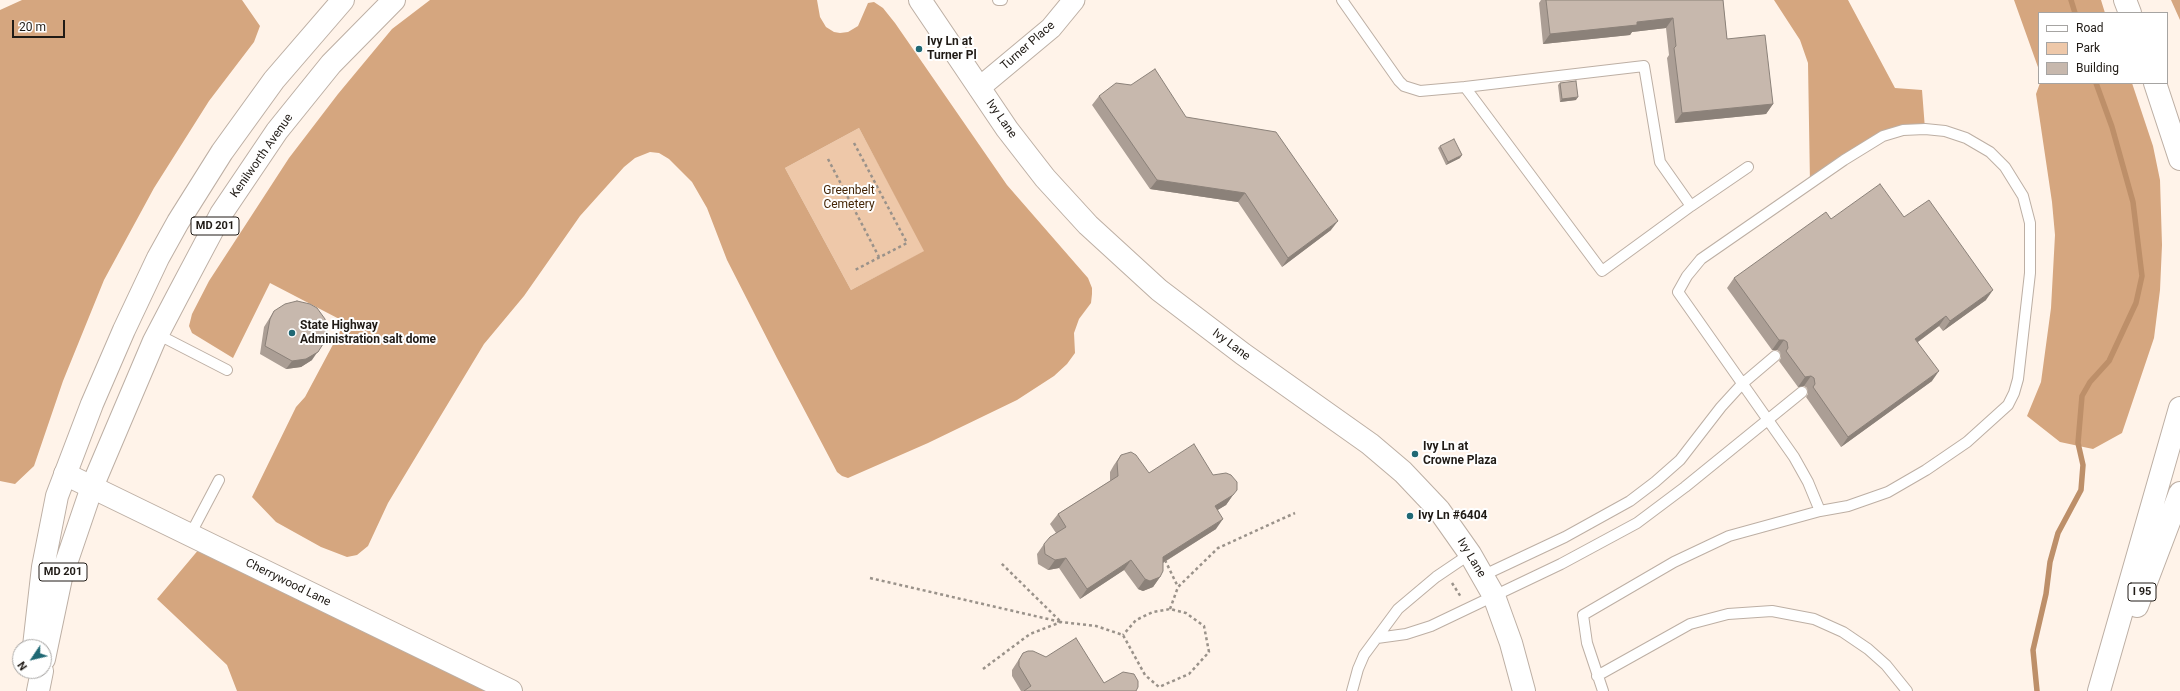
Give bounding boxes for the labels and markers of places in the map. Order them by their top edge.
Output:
place label: Ivy Ln at Turner Pl [927,35,977,63]
marker: Ivy Ln at Turner Pl [914,44,924,54]
place label: State Highway Administration salt dome [300,319,436,347]
marker: State Highway Administration salt dome [287,328,297,338]
place label: Ivy Ln at Crowne Plaza [1423,440,1497,468]
marker: Ivy Ln at Crowne Plaza [1410,449,1420,459]
place label: Ivy Ln #6404 [1418,509,1487,523]
marker: Ivy Ln #6404 [1405,511,1415,521]

